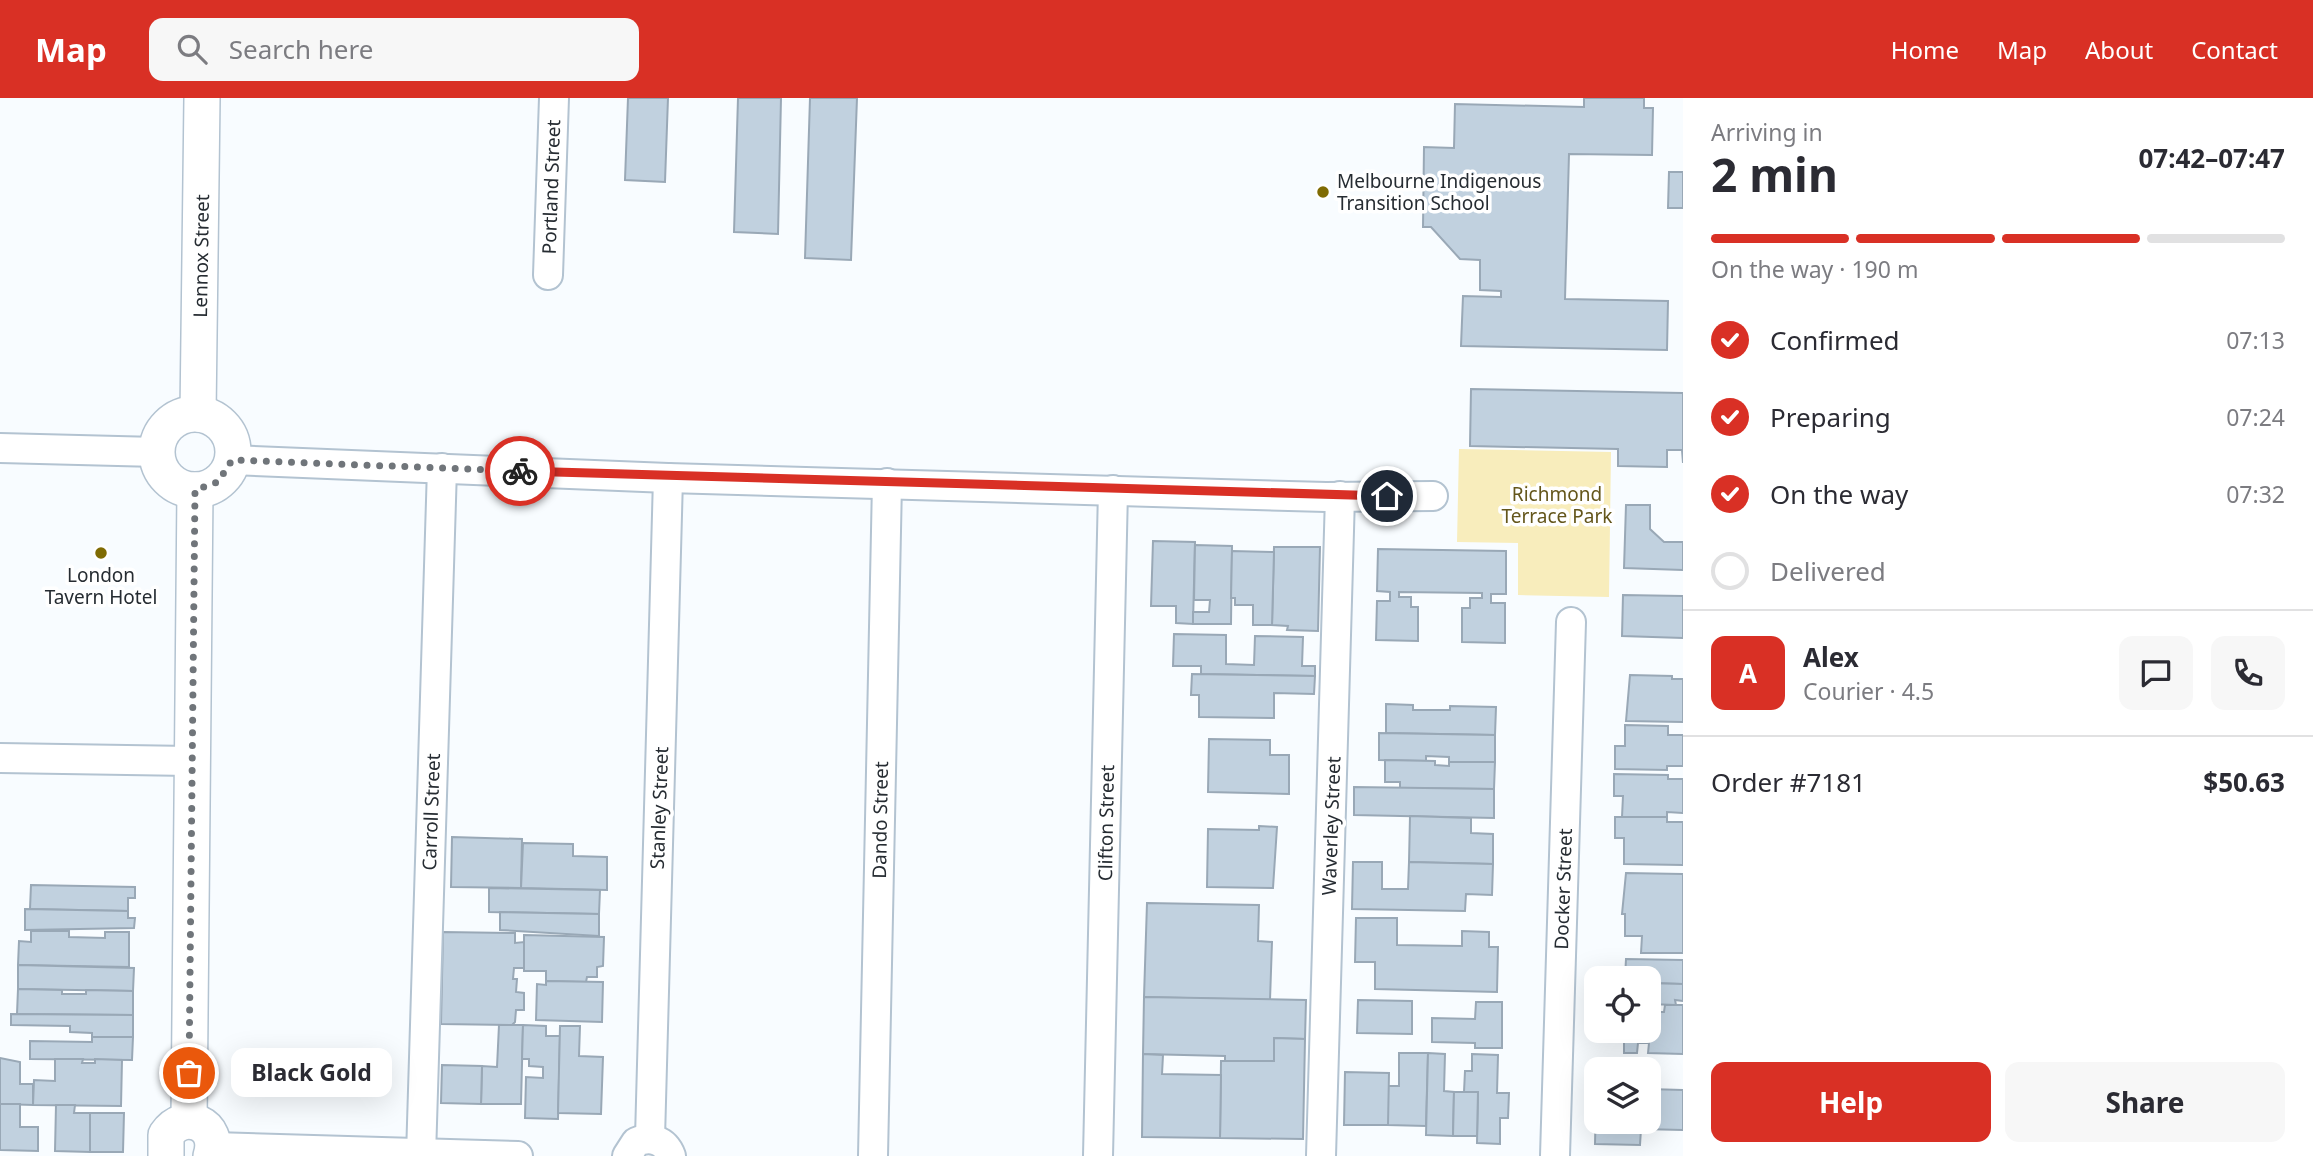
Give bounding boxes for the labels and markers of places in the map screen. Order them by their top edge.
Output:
place label: Melbourne Indigenous Transition School [1337,168,1541,216]
marker: Melbourne Indigenous Transition School [1315,184,1331,200]
pin [1357,466,1417,526]
marker: London Tavern Hotel [93,545,109,561]
place label: London Tavern Hotel [45,562,157,610]
pin [159,1043,219,1103]
callout: Black Gold [231,1048,392,1098]

